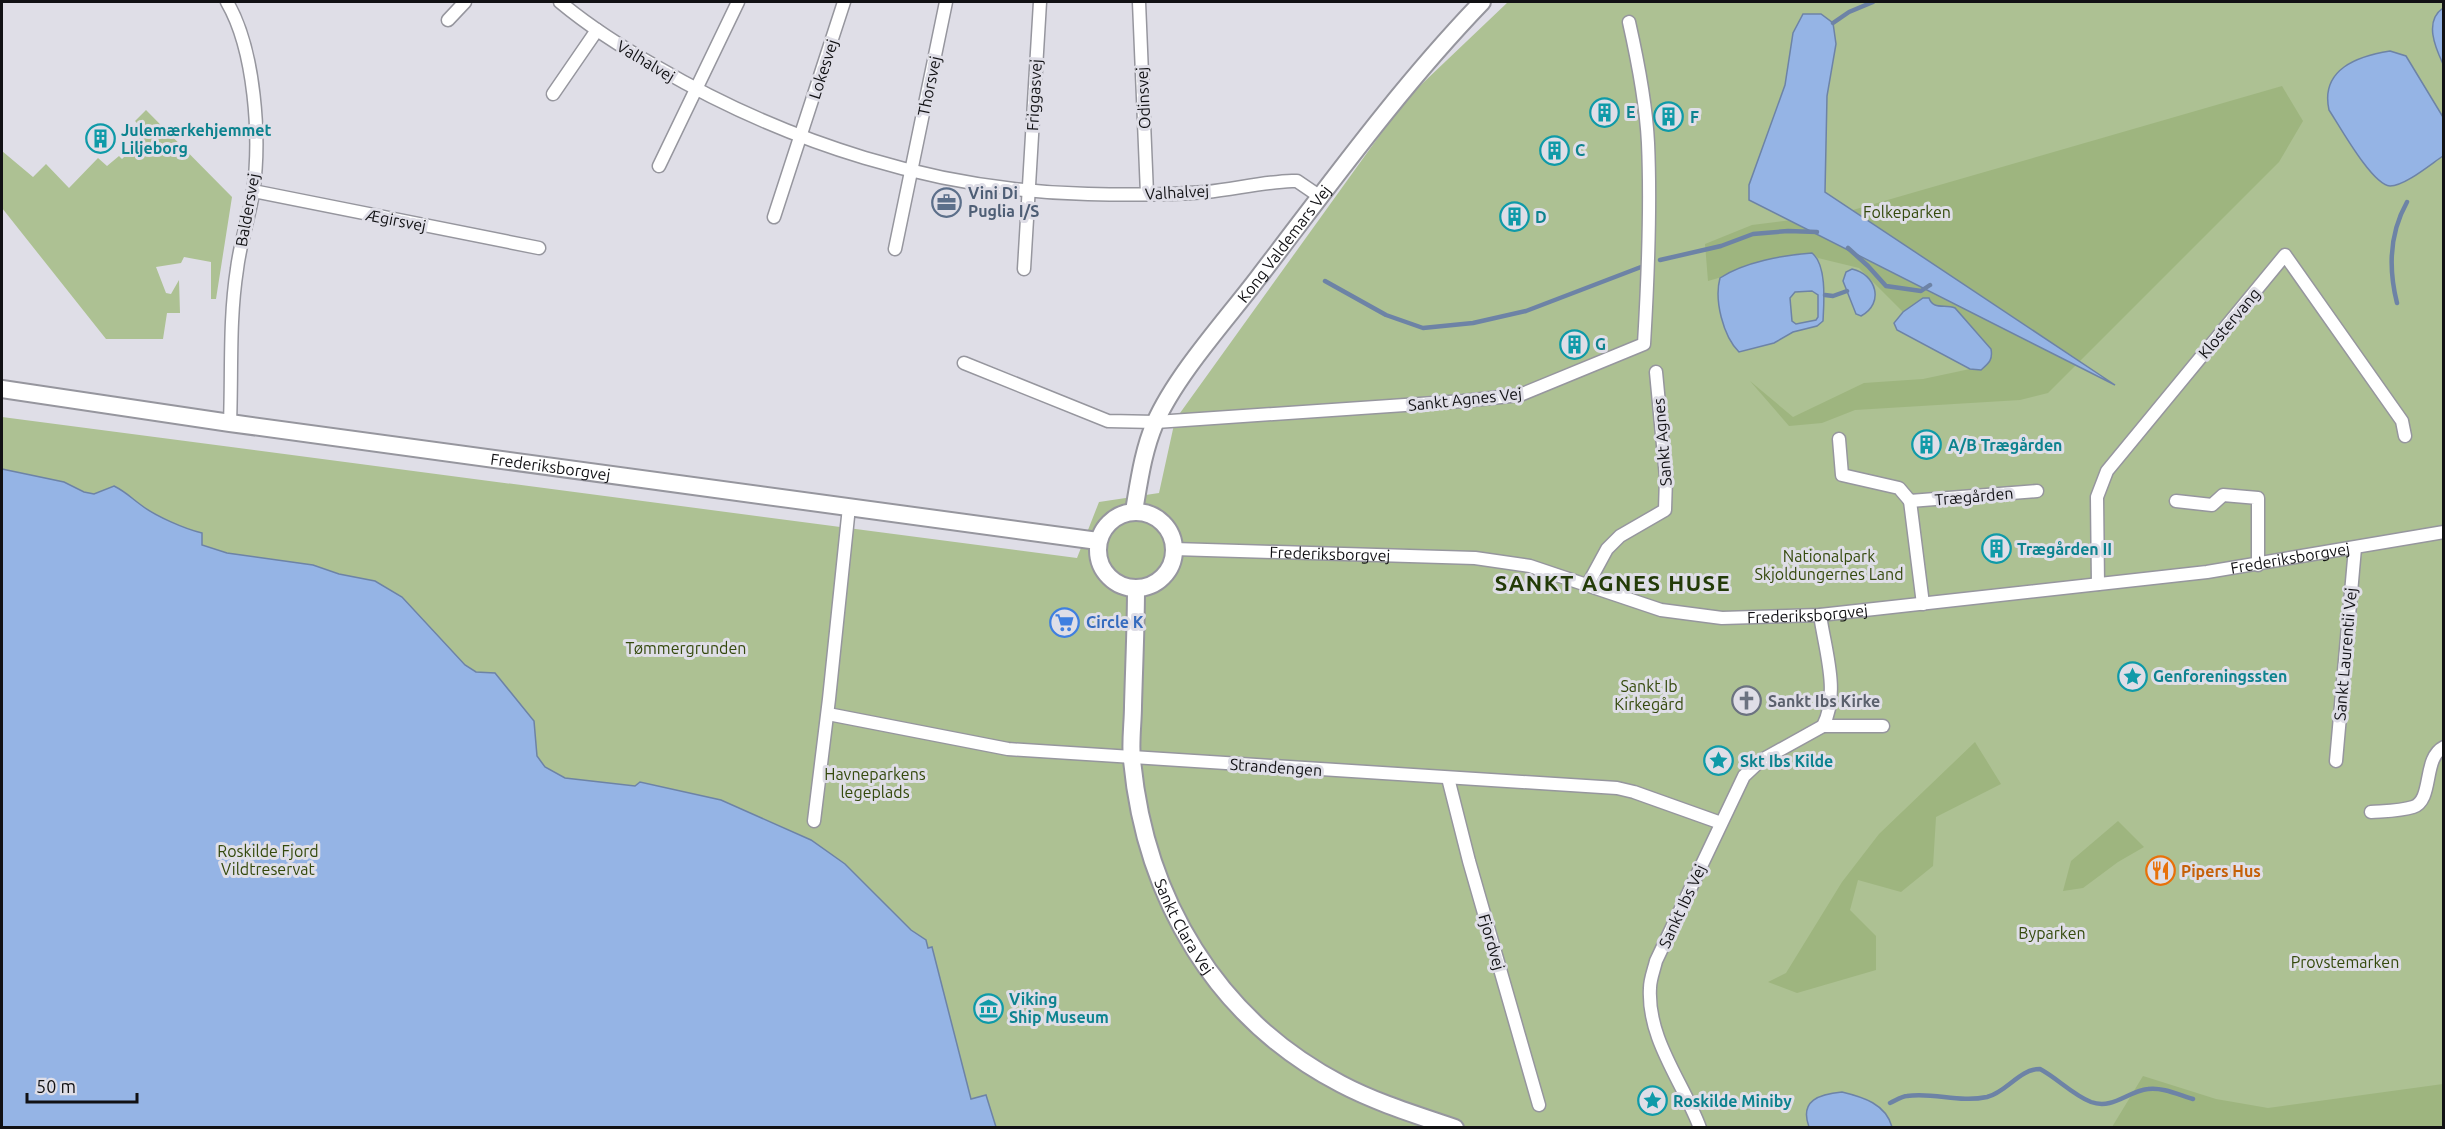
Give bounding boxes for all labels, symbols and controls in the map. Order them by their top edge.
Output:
street label: Valhalvej [614,37,678,85]
street label: Lokesvej [805,37,841,101]
street label: Thorsvej [914,54,944,118]
street label: Friggasvej [1023,58,1045,132]
street label: Odinsvej [1132,66,1154,130]
building icon: E [1589,96,1621,128]
building icon: F [1653,101,1685,133]
place label: E [1626,103,1636,121]
place label: F [1690,108,1699,126]
place label: Julemærkehjemmet Liljeborg [121,121,272,157]
building icon: Julemærkehjemmet Liljeborg [84,123,116,155]
building icon: C [1538,134,1570,166]
place label: C [1575,141,1585,159]
street label: Baldersvej [232,172,262,248]
street label: Valhalvej [1144,181,1210,203]
street label: Kong Valdemars Vej [1234,182,1334,306]
place label: Vini Di Puglia I/S [968,184,1039,220]
office icon: Vini Di Puglia I/S [931,186,963,218]
building icon: D [1498,201,1530,233]
park label: Folkeparken [1863,203,1951,221]
street label: Ægirsvej [364,205,428,235]
place label: D [1535,208,1547,226]
street label: Klostervang [2194,284,2264,362]
building icon: G [1558,328,1590,360]
place label: G [1595,335,1606,353]
street label: Sankt Agnes Vej [1407,384,1523,414]
street label: Sankt Agnes [1649,397,1675,487]
building icon: A/B Trægården [1911,429,1943,461]
place label: A/B Trægården [1948,436,2062,454]
street label: Frederiksborgvej [489,450,612,484]
street label: Trægården [1934,484,2014,508]
building icon: Trægården II [1980,533,2012,565]
street label: Frederiksborgvej [2229,539,2351,577]
place label: Trægården II [2017,540,2112,558]
street label: Frederiksborgvej [1269,543,1391,564]
park label: Nationalpark Skjoldungernes Land [1754,547,1904,583]
district label: SANKT AGNES HUSE [1495,570,1731,595]
street label: Sankt Laurentii Vej [2330,587,2360,721]
street label: Frederiksborgvej [1747,601,1869,626]
supermarket icon: Circle K [1049,606,1081,638]
place label: Circle K [1086,613,1144,631]
park label: Tømmergrunden [626,639,746,657]
place icon: Genforeningssten [2116,660,2148,692]
place label: Genforeningssten [2153,667,2287,685]
park label: Sankt Ib Kirkegård [1614,677,1684,713]
church icon: Sankt Ibs Kirke [1731,685,1763,717]
place label: Sankt Ibs Kirke [1768,692,1880,710]
place icon: Skt Ibs Kilde [1703,745,1735,777]
place label: Skt Ibs Kilde [1740,752,1833,770]
street label: Strandengen [1229,755,1323,779]
park label: Havneparkens legeplads [824,765,926,801]
park label: Roskilde Fjord Vildtreservat [217,842,319,878]
restaurant icon: Pipers Hus [2144,855,2176,887]
street label: Sankt Ibs Vej [1655,861,1709,951]
place label: Pipers Hus [2181,862,2261,880]
street label: Sankt Clara Vej [1151,876,1217,978]
street label: Fjordvej [1475,912,1509,972]
park label: Byparken [2018,924,2086,942]
park label: Provstemarken [2291,953,2399,971]
place label: Viking Ship Museum [1009,990,1109,1026]
museum icon: Viking Ship Museum [972,992,1004,1024]
scale bar [27,1066,136,1104]
text: 50 m [36,1076,76,1096]
place icon: Roskilde Miniby [1636,1085,1668,1117]
place label: Roskilde Miniby [1673,1092,1792,1110]

